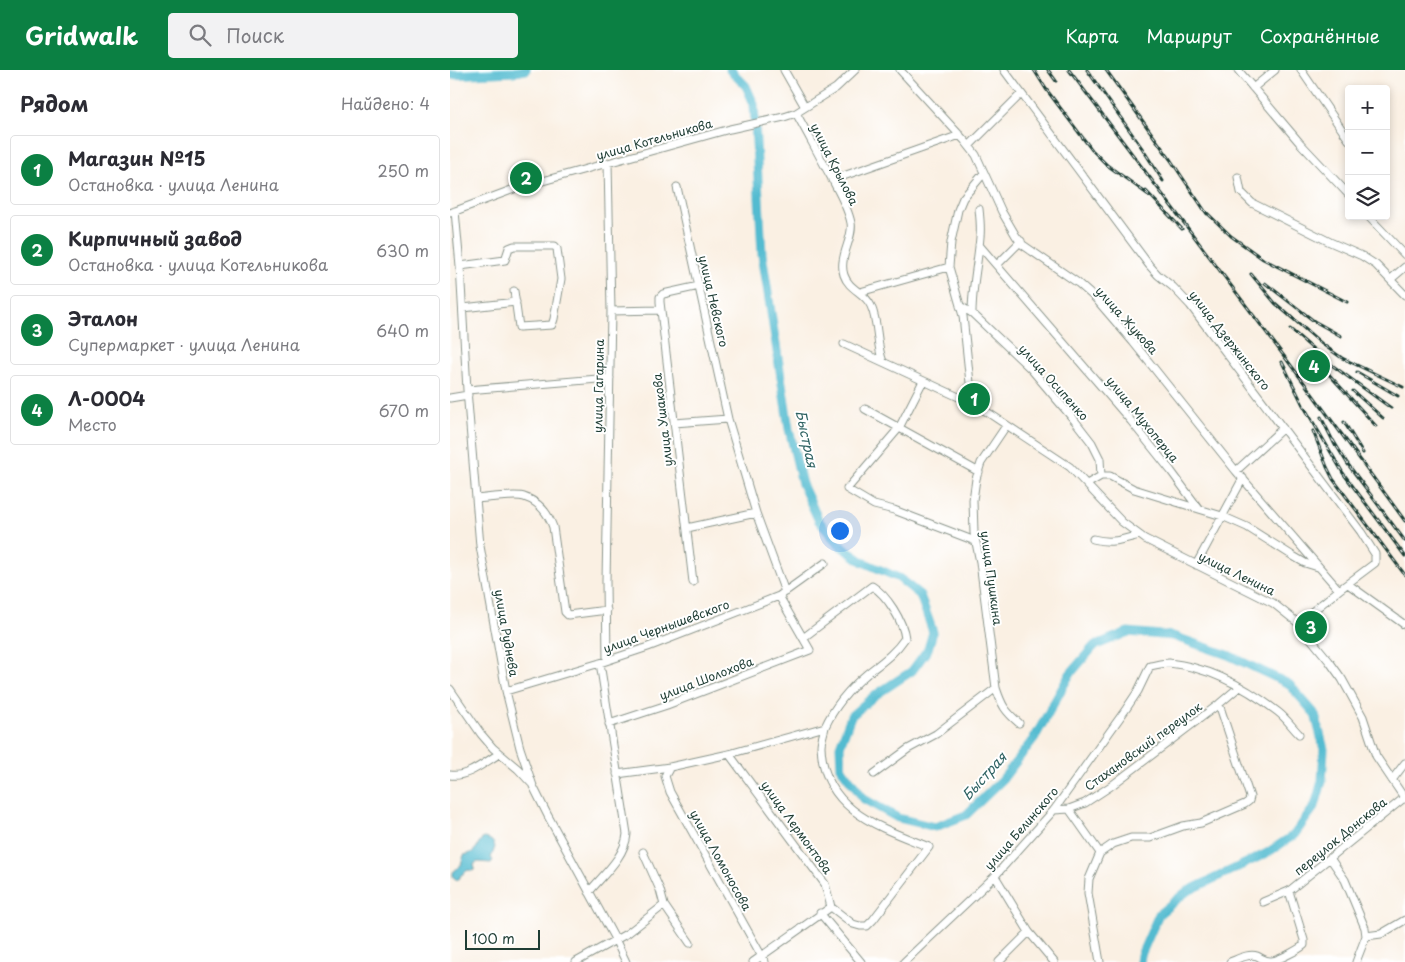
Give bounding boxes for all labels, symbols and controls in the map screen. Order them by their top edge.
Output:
search box [168,13,518,58]
text: Gridwalk [25,17,138,53]
icon: search [186,21,214,49]
text: Поиск [226,21,284,49]
text: Карта [1066,22,1118,49]
text: Маршрут [1146,22,1232,49]
text: Сохранённые [1260,22,1380,49]
map controls [1345,85,1390,220]
button: + [1345,85,1390,130]
text: Рядом [20,87,88,119]
text: Найдено: 4 [341,91,430,115]
street label: улица Котельникова [594,114,715,164]
street label: улица Крылова [807,120,864,209]
button: − [1345,130,1390,175]
text: Магазин №15 [68,144,206,172]
text: 1 [33,158,41,182]
text: 250 m [378,158,429,182]
pin: 2 [510,159,542,197]
text: Остановка · улица Ленина [68,172,279,196]
button: layers [1345,175,1390,220]
text: Кирпичный завод [68,224,242,252]
text: 2 [31,238,43,262]
text: 630 m [376,238,429,262]
text: Остановка · улица Котельникова [68,252,328,276]
street label: улица Невского [695,253,733,349]
street label: улица Жукова [1092,282,1163,358]
street label: улица Дзержинского [1185,286,1275,394]
text: Эталон [68,304,138,332]
text: 3 [32,318,42,342]
text: 640 m [376,318,429,342]
text: Супермаркет · улица Ленина [68,332,300,356]
street label: улица Гагарина [588,339,608,433]
street label: улица Осипенко [1015,340,1093,424]
pin: 4 [1298,347,1330,385]
street label: улица Ушакова [647,372,677,468]
street label: улица Мухоперца [1102,372,1184,467]
pin: 1 [958,380,990,418]
text: Л-0004 [68,384,145,412]
text: 4 [32,398,42,422]
text: 670 m [379,398,429,422]
water label: Быстрая [791,408,824,471]
text: Место [68,412,117,436]
your location [827,518,853,544]
street label: улица Пушкина [976,530,1008,627]
street label: улица Ленина [1196,547,1279,600]
street label: улица Руднева [490,588,524,679]
street label: улица Чернышевского [600,595,732,657]
pin: 3 [1295,608,1327,646]
street label: улица Шолохова [656,652,756,704]
street label: Стахановский переулок [1081,697,1206,795]
water label: Быстрая [957,746,1012,805]
street label: улица Лермонтова [757,777,837,878]
street label: улица Белинского [980,782,1062,874]
street label: переулок Донскова [1290,793,1391,879]
street label: улица Ломоносова [686,806,757,914]
scale bar [465,927,540,950]
text: 100 m [472,928,515,949]

